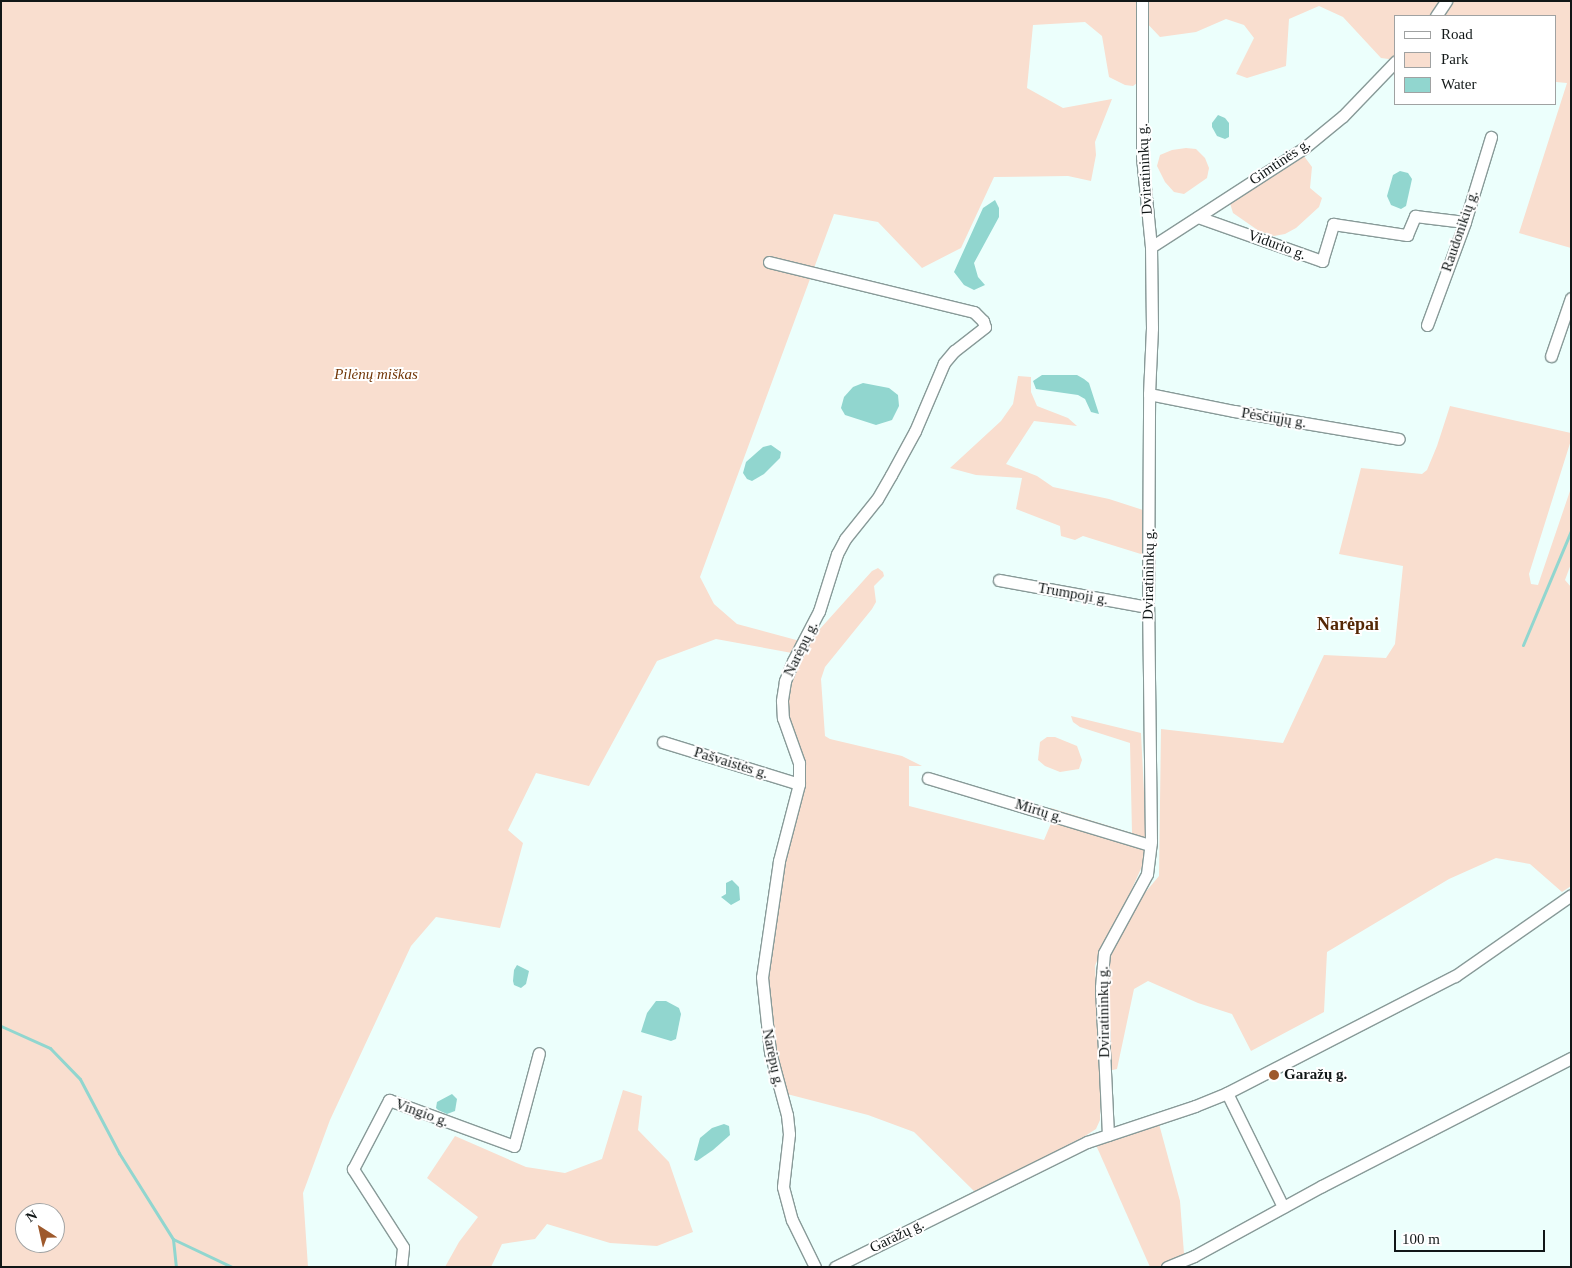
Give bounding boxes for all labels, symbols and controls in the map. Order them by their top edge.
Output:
legend [1394,15,1557,105]
text: Road [1441,26,1473,42]
text: Park [1441,51,1469,67]
text: Water [1441,76,1476,92]
street label: Dviratininkų g. [1134,123,1156,215]
street label: Gimtinės g. [1246,135,1314,189]
street label: Raudonikių g. [1438,188,1482,274]
street label: Vidurio g. [1245,226,1309,264]
park label: Pilėnų miškas [334,366,418,384]
street label: Pėsčiųjų g. [1240,404,1308,432]
street label: Dviratininkų g. [1139,528,1159,620]
street label: Trumpoji g. [1036,579,1110,609]
district label: Narėpai [1317,613,1379,635]
street label: Narėpų g. [780,618,822,680]
street label: Pašvaistės g. [692,743,770,783]
street label: Mirtų g. [1013,795,1065,827]
street label: Dviratininkų g. [1094,966,1114,1058]
street label: Narėpų g. [758,1027,788,1089]
place label: Garažų g. [1284,1066,1347,1084]
marker: Garažų g. [1268,1069,1280,1081]
street label: Vingio g. [393,1095,451,1131]
north arrow [15,1203,65,1253]
text: N [23,1207,40,1225]
street label: Garažų g. [867,1215,927,1257]
scale bar [1397,1220,1548,1252]
text: 100 m [1402,1231,1440,1247]

